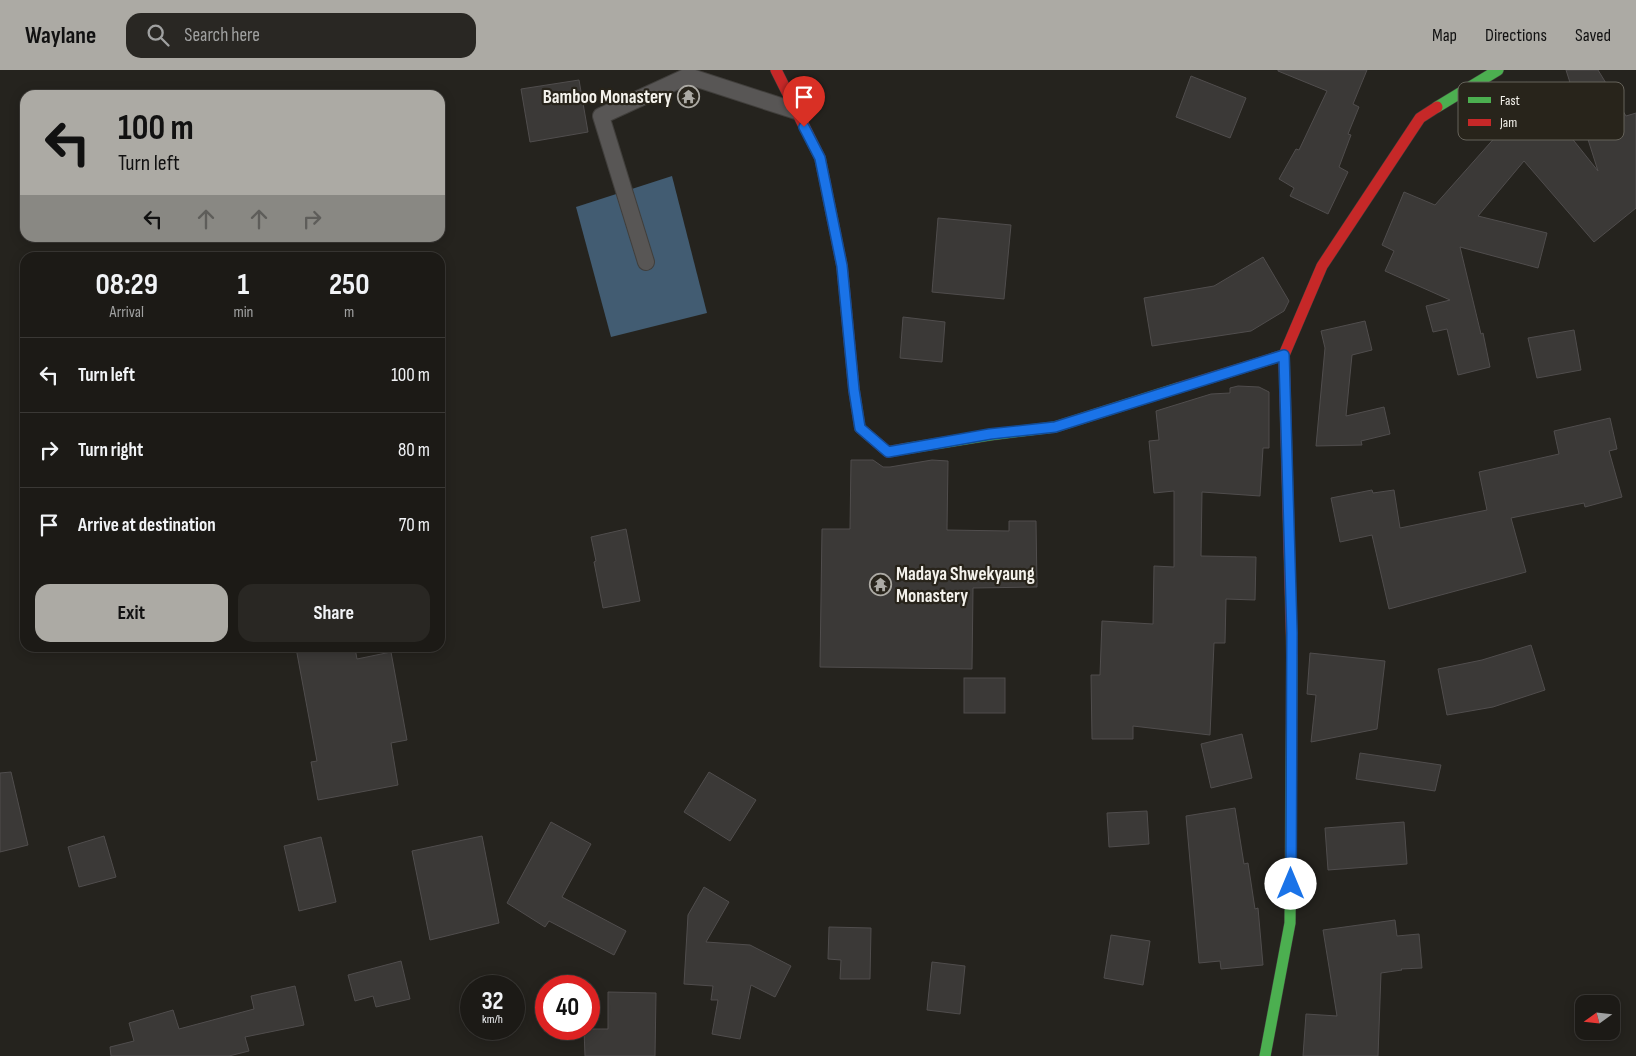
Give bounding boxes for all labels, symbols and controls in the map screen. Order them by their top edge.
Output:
search box [126,13,476,58]
text: Waylane [25,21,96,50]
icon: search [144,21,172,49]
text: Search here [184,24,260,47]
text: Map [1432,25,1457,46]
text: Directions [1485,25,1547,46]
text: Saved [1575,25,1611,46]
pin [783,76,825,127]
legend [1458,82,1624,140]
icon: arrive [790,83,818,111]
temple icon: Bamboo Monastery [676,85,700,109]
place label: Bamboo Monastery [543,86,672,109]
text: Fast [1500,92,1520,109]
text: 100 m [118,107,194,150]
icon: left [35,110,100,175]
text: Jam [1499,114,1517,131]
text: Turn left [118,150,180,177]
icon: left [139,205,167,233]
icon: ahead [192,205,220,233]
icon: ahead [245,205,273,233]
icon: right [298,205,326,233]
text: 08:29 [95,267,158,303]
text: 1 [238,267,249,303]
text: 250 [329,267,370,303]
text: Arrival [109,303,144,322]
text: min [233,303,253,322]
text: m [344,303,354,322]
icon: left [35,361,63,389]
text: Turn left [78,364,135,387]
text: 100 m [391,364,430,387]
icon: right [35,436,63,464]
text: Turn right [78,439,143,462]
text: 80 m [398,439,430,462]
icon: arrive [35,511,63,539]
text: Arrive at destination [78,514,216,537]
text: 70 m [399,514,430,537]
place label: Madaya Shwekyaung Monastery [896,563,1035,608]
temple icon: Madaya Shwekyaung Monastery [868,573,892,597]
button: Exit [35,584,228,642]
button: Share [238,584,430,642]
position arrow [1264,857,1316,909]
speed limit sign: 40 [535,975,600,1040]
text: 32 [481,986,504,1017]
north arrow [1575,995,1620,1040]
map controls [1575,995,1620,1040]
text: km/h [482,1012,503,1027]

